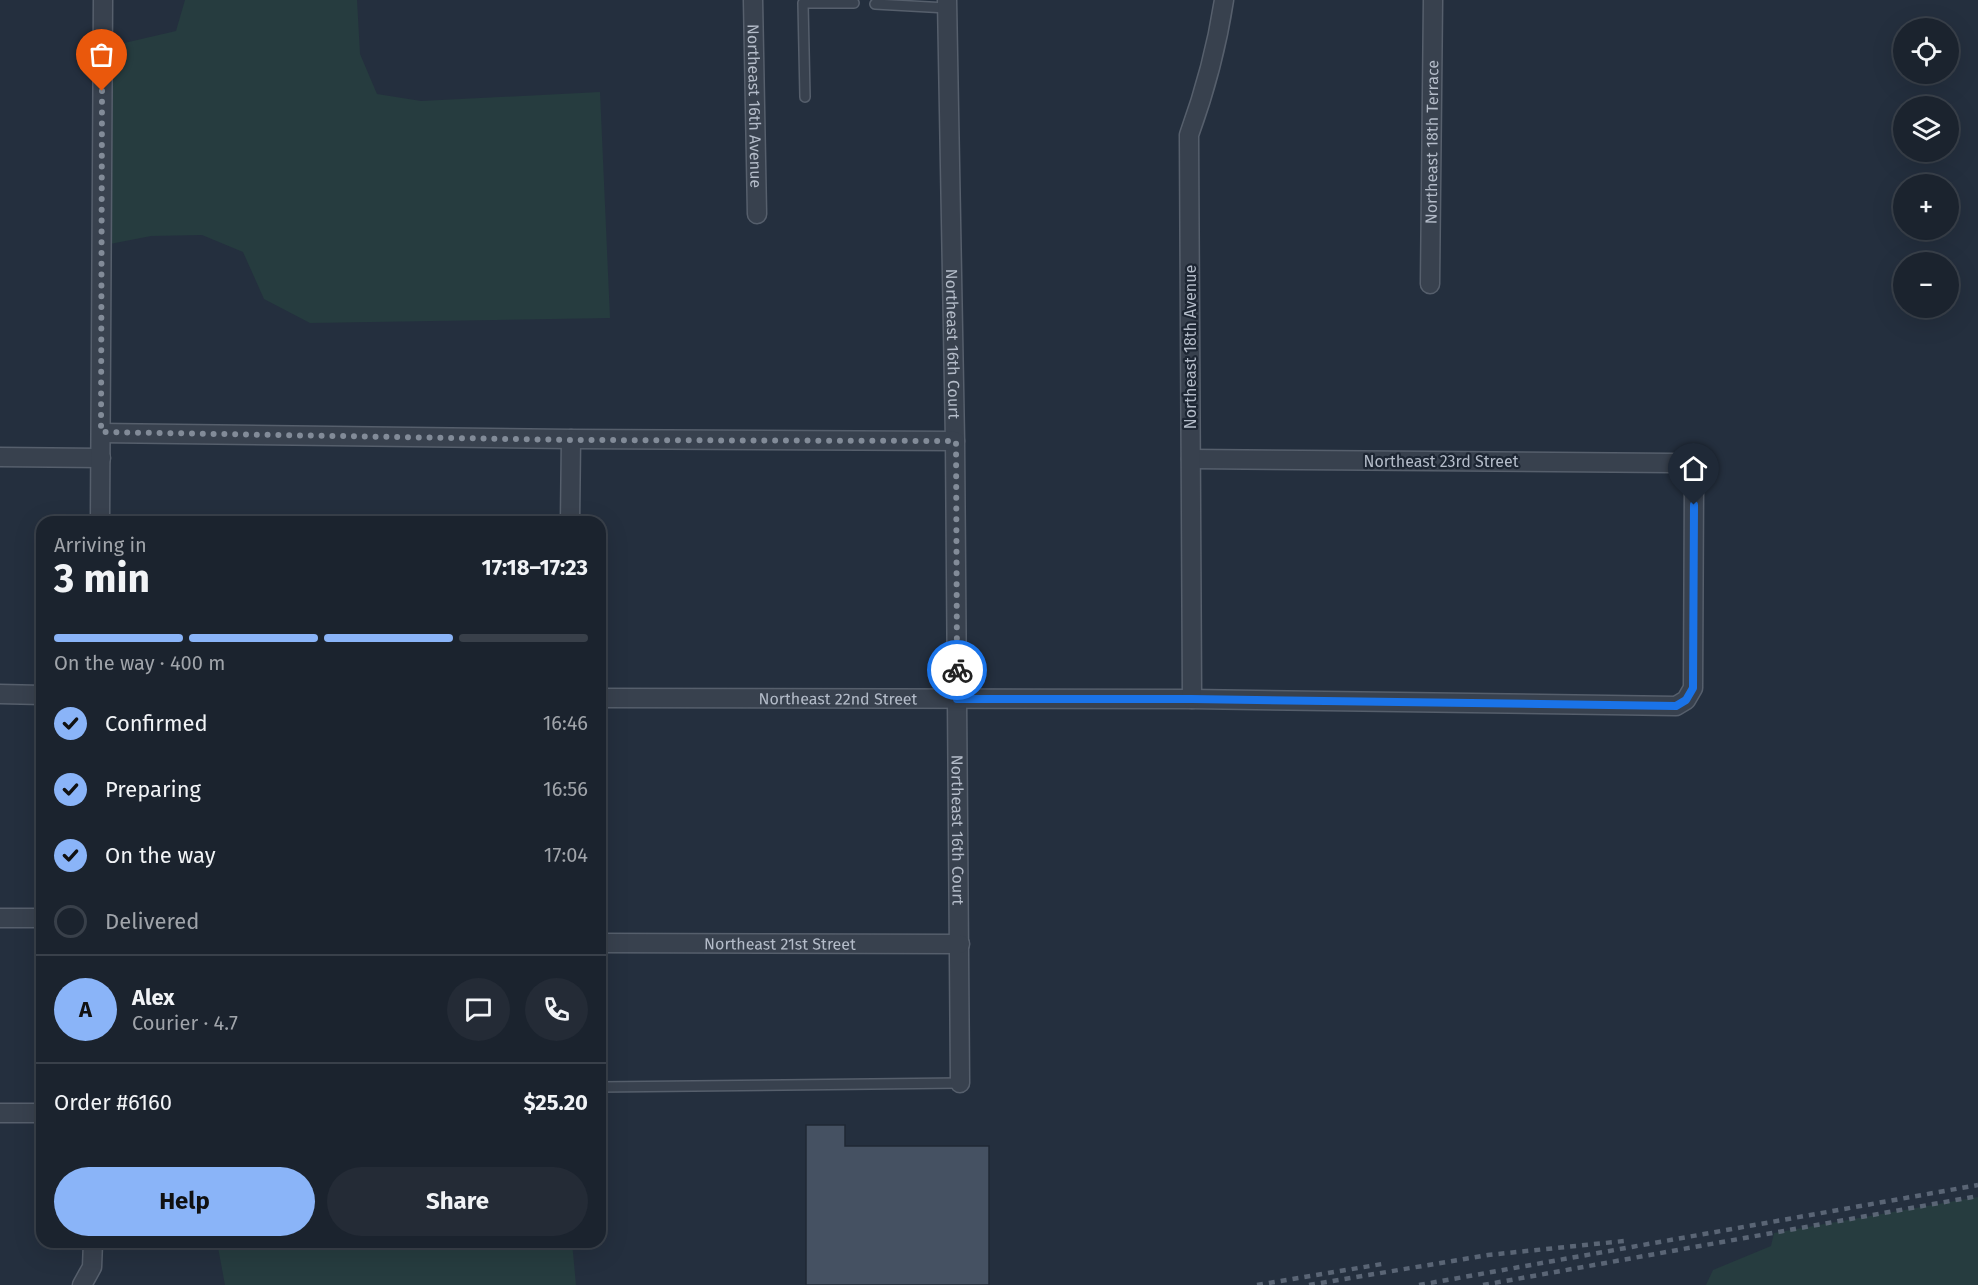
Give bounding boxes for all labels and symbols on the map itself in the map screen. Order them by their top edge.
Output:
street label: Northeast 16th Avenue [743,24,766,188]
pin [76,29,127,91]
street label: Northeast 18th Terrace [1422,60,1442,224]
street label: Northeast 18th Avenue [1181,265,1200,429]
street label: Northeast 16th Court [942,269,964,420]
pin [1668,443,1719,505]
street label: Northeast 23rd Street [1364,452,1519,471]
courier [927,640,987,700]
street label: Northeast 22nd Street [759,689,918,709]
street label: Northeast 16th Court [947,755,968,905]
street label: Northeast 21st Street [704,934,856,954]

